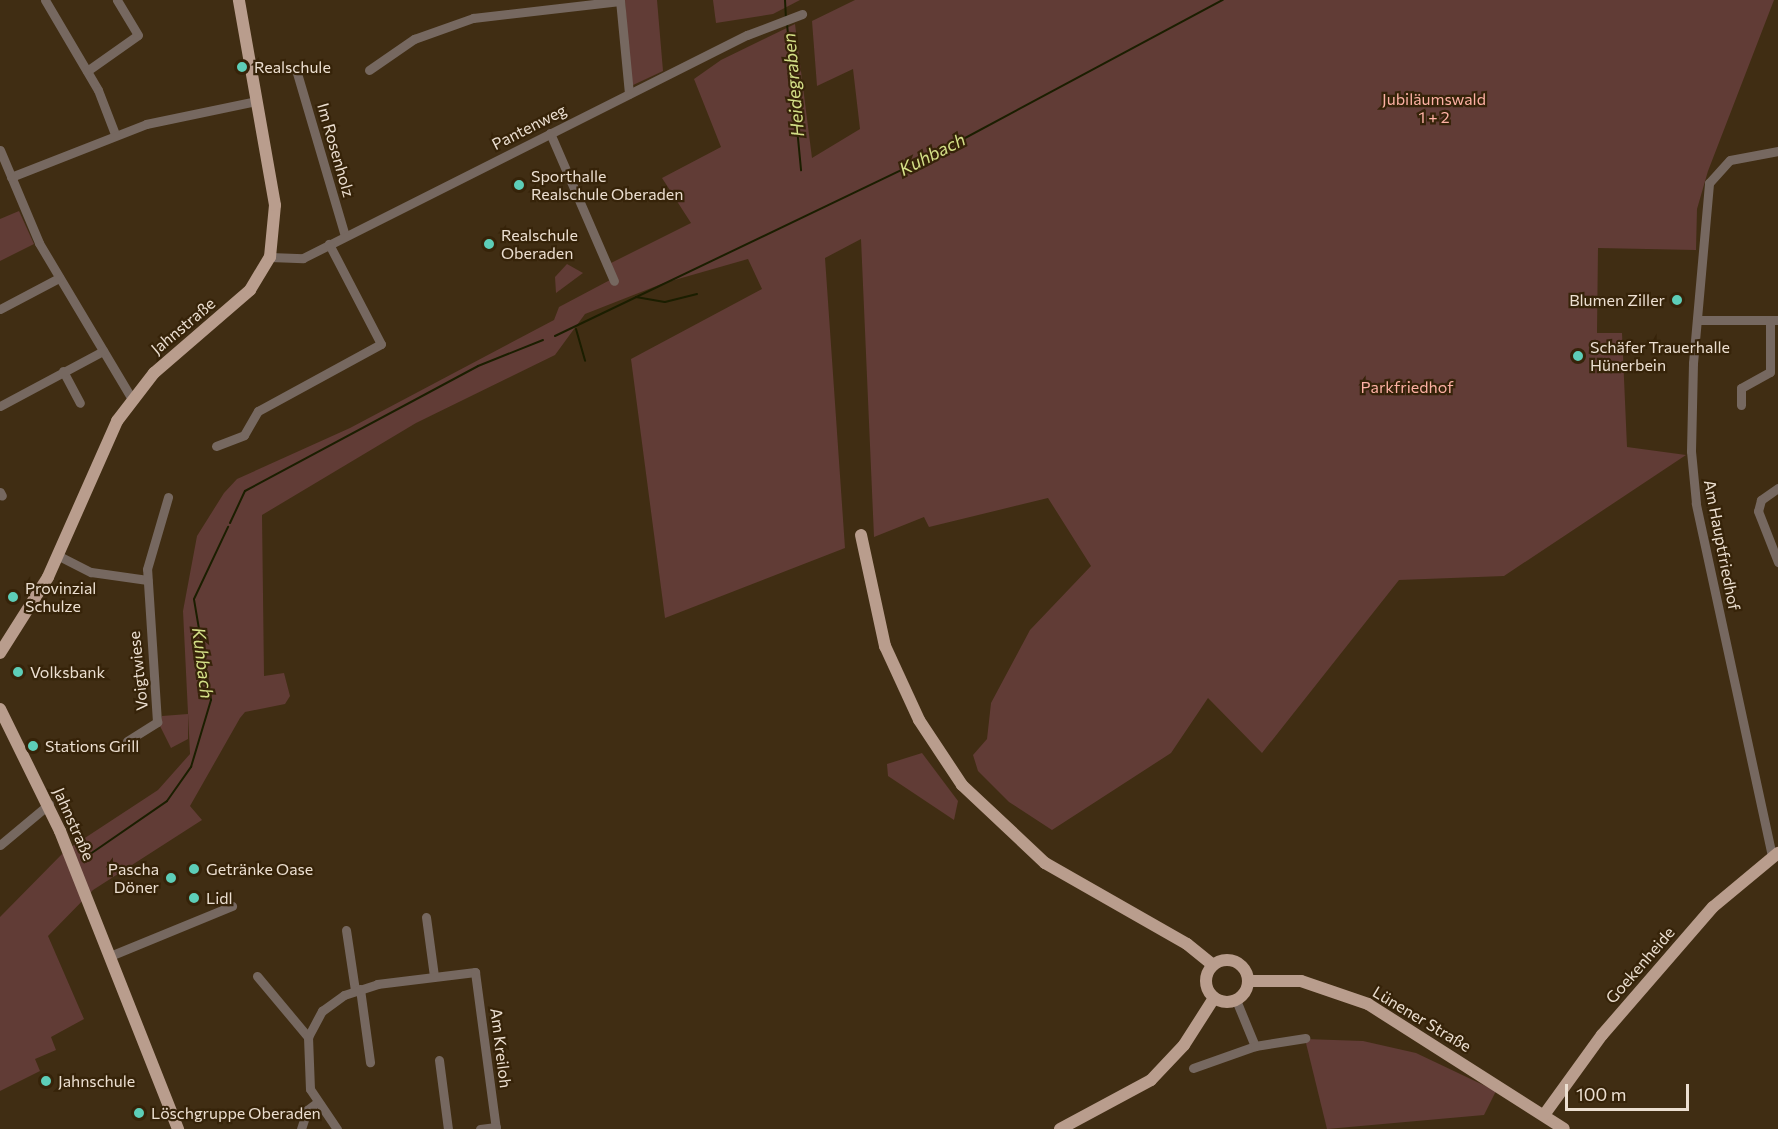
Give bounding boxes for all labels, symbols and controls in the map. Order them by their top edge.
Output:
water label: Heidegraben [778,32,808,138]
place label: Realschule [254,57,331,77]
marker: Realschule [235,60,249,74]
park label: Jubiläumswald 1 + 2 [1382,89,1486,127]
street label: Pantenweg [489,100,569,154]
street label: Im Rosenholz [313,101,359,199]
water label: Kuhbach [895,128,969,180]
place label: Sporthalle Realschule Oberaden [531,166,683,204]
marker: Sporthalle Realschule Oberaden [512,178,526,192]
place label: Realschule Oberaden [501,225,578,263]
marker: Realschule Oberaden [482,237,496,251]
place label: Blumen Ziller [1569,290,1665,310]
marker: Blumen Ziller [1670,293,1684,307]
street label: Jahnstraße [147,294,219,358]
place label: Schäfer Trauerhalle Hünerbein [1590,337,1730,375]
marker: Schäfer Trauerhalle Hünerbein [1571,349,1585,363]
park label: Parkfriedhof [1361,377,1453,397]
street label: Am Hauptfriedhof [1700,478,1744,612]
place label: Provinzial Schulze [25,578,96,616]
marker: Provinzial Schulze [6,590,20,604]
water label: Kuhbach [188,626,218,700]
street label: Voigtwiese [124,630,152,712]
place label: Volksbank [30,662,105,682]
marker: Volksbank [11,665,25,679]
place label: Stations Grill [45,736,139,756]
marker: Stations Grill [26,739,40,753]
street label: Jahnstraße [49,785,99,863]
place label: Pascha Döner [108,859,159,897]
place label: Getränke Oase [206,859,313,879]
marker: Getränke Oase [187,862,201,876]
marker: Pascha Döner [164,871,178,885]
place label: Lidl [206,888,233,908]
marker: Lidl [187,891,201,905]
street label: Goekenheide [1602,923,1678,1007]
street label: Lünener Straße [1369,982,1475,1056]
street label: Am Kreiloh [487,1007,515,1089]
place label: Jahnschule [58,1071,135,1091]
scale bar [1568,1072,1692,1110]
marker: Jahnschule [39,1074,53,1088]
text: 100 m [1576,1083,1626,1105]
place label: Löschgruppe Oberaden [151,1103,321,1123]
marker: Löschgruppe Oberaden [132,1106,146,1120]

